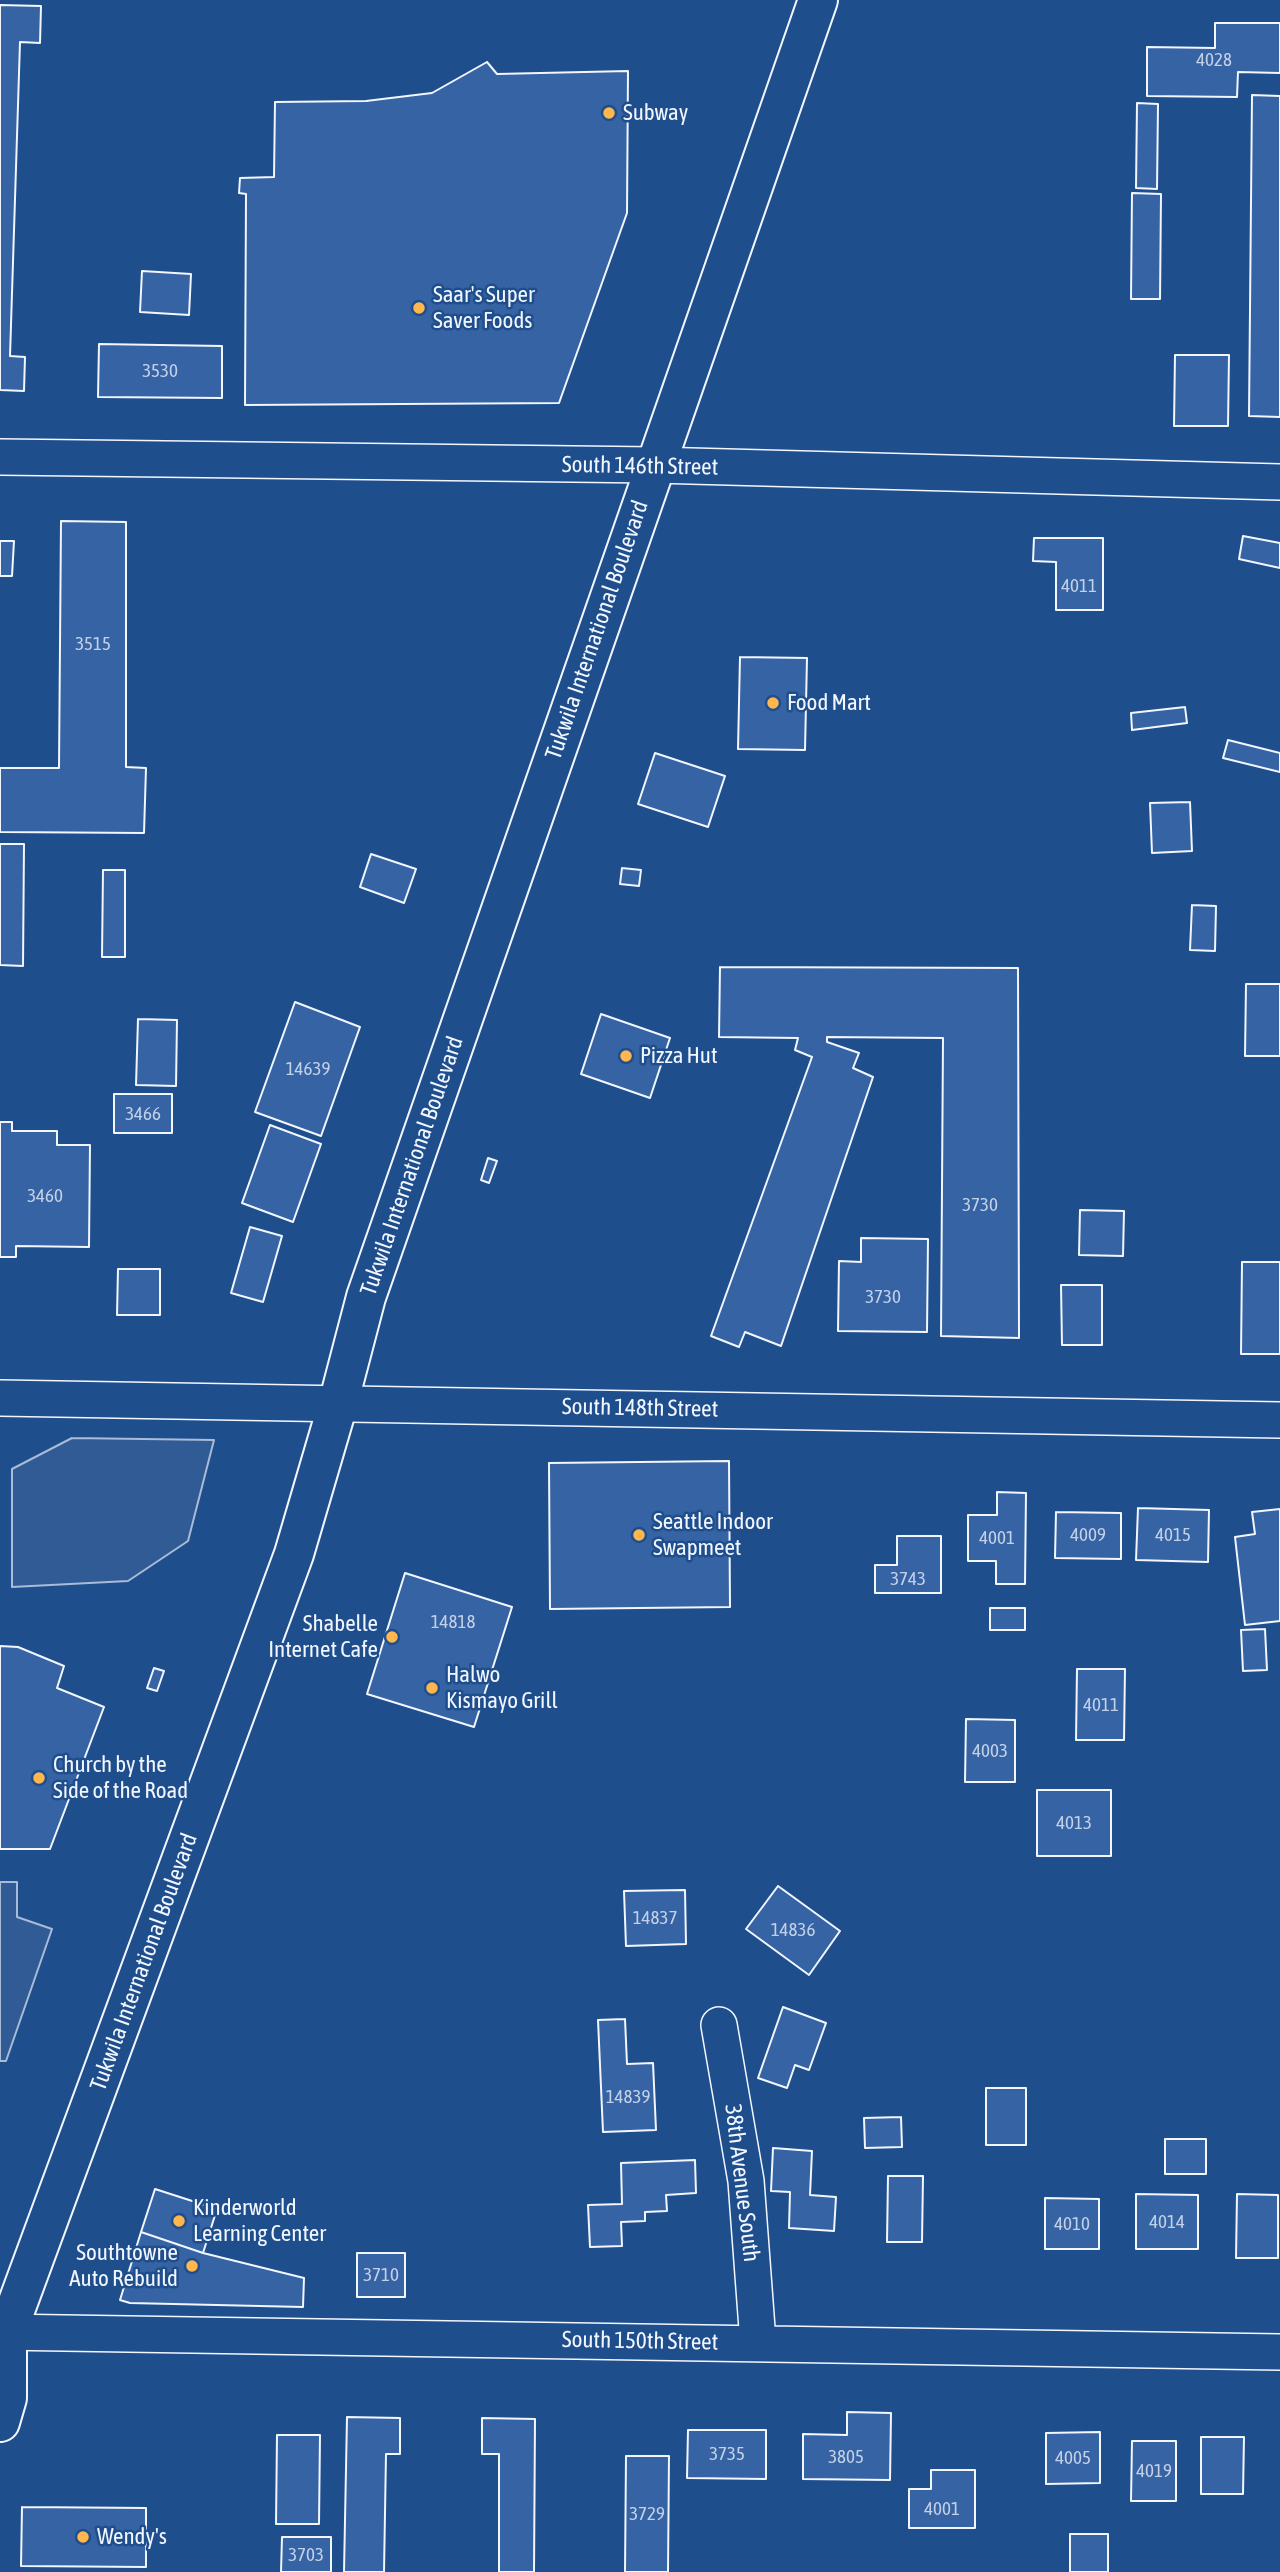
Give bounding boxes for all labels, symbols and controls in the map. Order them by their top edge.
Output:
house number: 4028 [1196,49,1232,71]
place label: Subway [623,99,688,127]
marker: Subway [601,105,617,121]
place label: Saar's Super Saver Foods [433,281,535,335]
marker: Saar's Super Saver Foods [411,300,427,316]
house number: 3530 [142,360,178,382]
street label: South 146th Street [562,451,718,481]
street label: Tukwila International Boulevard [540,497,654,763]
house number: 4011 [1061,575,1097,597]
house number: 3515 [75,633,111,655]
place label: Food Mart [787,689,871,717]
marker: Food Mart [765,695,781,711]
street label: Tukwila International Boulevard [355,1033,469,1299]
place label: Pizza Hut [640,1042,718,1070]
marker: Pizza Hut [618,1048,634,1064]
house number: 14639 [286,1058,330,1080]
house number: 3466 [125,1103,161,1125]
house number: 3460 [27,1185,63,1207]
house number: 3730 [962,1194,998,1216]
house number: 3730 [865,1286,901,1308]
street label: South 148th Street [562,1393,718,1423]
place label: Seattle Indoor Swapmeet [653,1508,773,1562]
house number: 4009 [1070,1524,1106,1546]
house number: 4015 [1155,1524,1191,1546]
marker: Seattle Indoor Swapmeet [631,1527,647,1543]
house number: 4001 [979,1527,1015,1549]
house number: 3743 [890,1568,926,1590]
place label: Shabelle Internet Cafe [268,1610,378,1664]
house number: 14818 [431,1611,475,1633]
marker: Shabelle Internet Cafe [384,1629,400,1645]
place label: Halwo Kismayo Grill [446,1661,558,1715]
marker: Halwo Kismayo Grill [424,1680,440,1696]
house number: 4011 [1083,1694,1119,1716]
house number: 4003 [972,1740,1008,1762]
place label: Church by the Side of the Road [53,1751,188,1805]
marker: Church by the Side of the Road [31,1770,47,1786]
house number: 4013 [1056,1812,1092,1834]
street label: Tukwila International Boulevard [85,1829,203,2095]
house number: 14837 [633,1907,677,1929]
house number: 14836 [771,1919,815,1941]
house number: 14839 [606,2086,650,2108]
street label: 38th Avenue South [719,2103,765,2263]
place label: Kinderworld Learning Center [193,2194,326,2248]
house number: 4014 [1149,2211,1185,2233]
marker: Kinderworld Learning Center [171,2213,187,2229]
house number: 4010 [1054,2213,1090,2235]
place label: Southtowne Auto Rebuild [69,2239,178,2293]
marker: Southtowne Auto Rebuild [184,2258,200,2274]
house number: 3710 [363,2264,399,2286]
street label: South 150th Street [562,2326,718,2356]
house number: 3735 [709,2443,745,2465]
house number: 3805 [828,2446,864,2468]
house number: 4005 [1055,2447,1091,2469]
house number: 4019 [1136,2460,1172,2482]
house number: 4001 [924,2498,960,2520]
house number: 3729 [629,2503,665,2525]
place label: Wendy's [97,2523,167,2551]
marker: Wendy's [75,2529,91,2545]
house number: 3703 [288,2544,324,2566]

